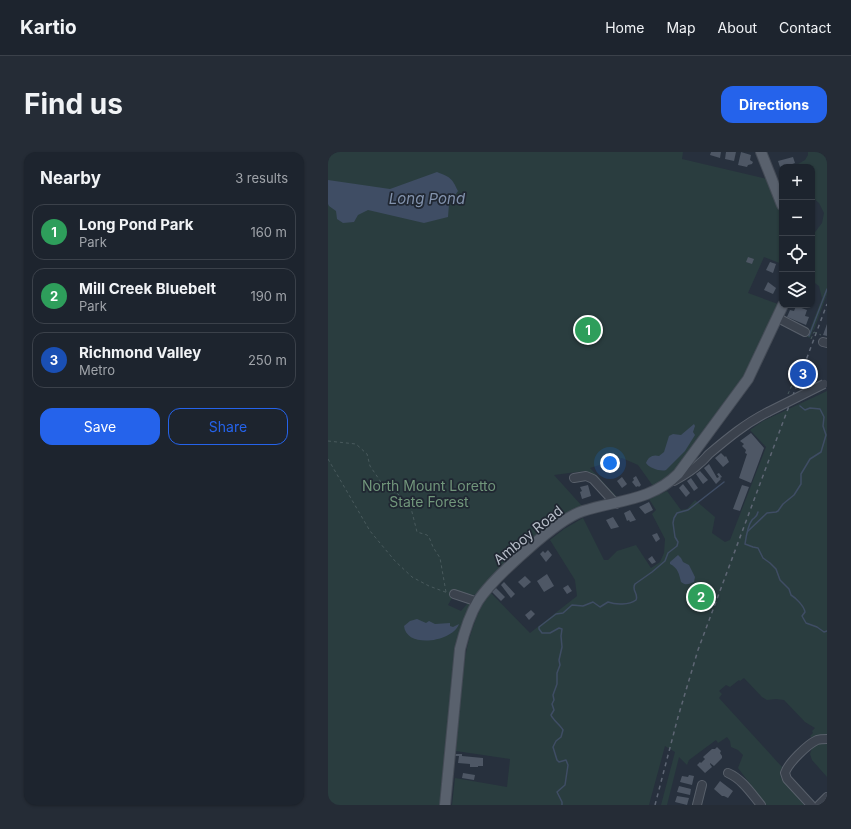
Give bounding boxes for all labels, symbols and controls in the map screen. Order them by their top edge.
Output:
text: Kartio [20,16,77,39]
text: Home [605,19,644,36]
text: Map [666,19,696,36]
text: About [718,19,757,36]
text: Contact [779,19,831,36]
button: Directions [721,86,827,123]
text: Find us [24,87,123,121]
map controls [779,164,815,308]
button: + [779,164,815,200]
text: Nearby [40,168,101,188]
text: 3 results [235,170,288,186]
water label: Long Pond [389,189,466,208]
button: − [779,200,815,236]
text: Long Pond Park [79,215,193,234]
text: 1 [51,224,57,240]
text: 160 m [250,224,287,240]
text: Park [79,234,107,250]
button: locate [779,236,815,272]
button: layers [779,272,815,308]
text: Mill Creek Bluebelt [79,279,216,298]
text: 2 [50,288,58,304]
text: 190 m [250,288,287,304]
text: Park [79,298,107,314]
pin: 1 [575,315,601,345]
text: Richmond Valley [79,343,201,362]
text: 3 [50,352,58,368]
text: 250 m [248,352,287,368]
pin: 3 [790,359,816,389]
text: Metro [79,362,115,378]
button: Save [40,408,160,445]
button: Share [168,408,288,445]
your location [600,453,620,473]
park label: North Mount Loretto State Forest [362,477,496,510]
street label: Amboy Road [490,502,566,568]
pin: 2 [688,582,714,612]

